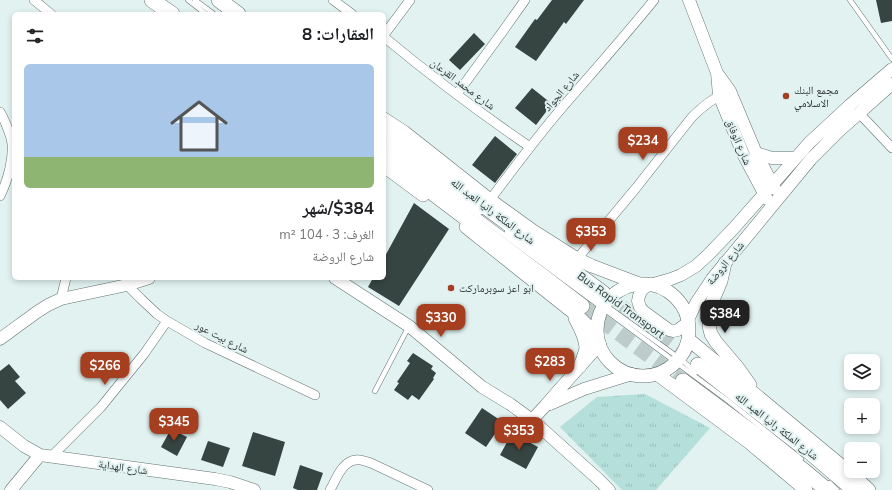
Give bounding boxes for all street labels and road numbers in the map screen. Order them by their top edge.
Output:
street label: شارع محمد القرعان [428,55,498,113]
street label: شارع الجواد [540,68,582,114]
street label: شارع الوفاق [723,117,755,167]
street label: شارع الملكة رانيا العبد الله [448,175,538,247]
street label: شارع الروضة [703,238,747,288]
street label: Bus Rapid Transport [575,269,667,341]
street label: شارع بيت عور [192,317,251,356]
street label: شارع الملكة رانيا العبد الله [733,389,821,463]
street label: شارع الهداية [98,457,148,477]

